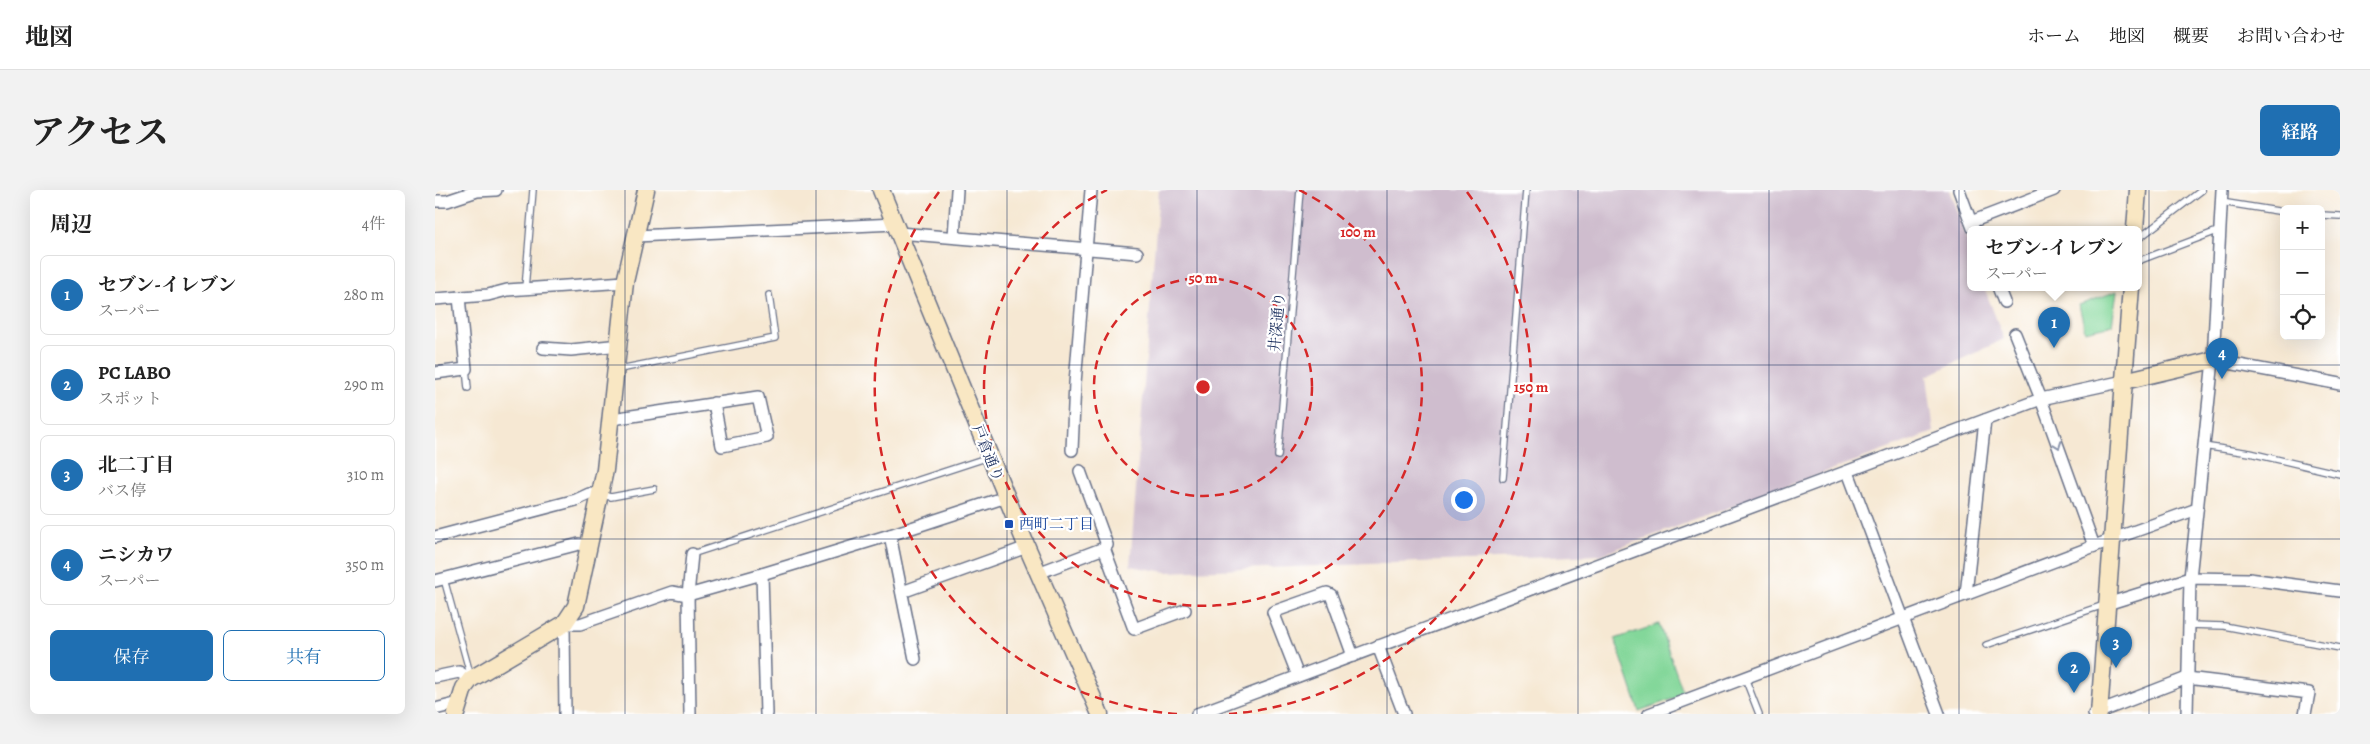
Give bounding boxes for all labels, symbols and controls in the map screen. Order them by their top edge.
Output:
text: 地図 [25,21,73,53]
text: ホーム [2027,24,2081,48]
text: 地図 [2109,24,2145,48]
text: 概要 [2173,24,2209,48]
text: お問い合わせ [2237,24,2345,48]
button: 経路 [2260,105,2340,156]
text: アクセス [30,108,169,156]
map controls [2280,205,2325,340]
button: + [2280,205,2325,250]
text: 周辺 [50,210,92,238]
text: 4件 [362,213,385,235]
text: 100 m [1340,222,1376,242]
popup [1967,226,2142,291]
text: セブン-イレブン [1985,235,2124,261]
button: − [2280,250,2325,295]
text: スーパー [1985,263,2048,285]
text: 50 m [1188,268,1218,288]
text: セブン-イレブン [98,272,236,298]
text: 1 [64,284,70,306]
text: 280 m [344,284,384,306]
street label: 井深通り [1264,291,1290,353]
button: locate [2280,295,2325,340]
text: スーパー [98,300,160,322]
pin: 1 [2038,307,2070,348]
pin: 4 [2206,338,2238,379]
text: PC LABO [98,360,171,386]
text: 2 [63,374,71,396]
text: 290 m [344,374,384,396]
text: 150 m [1514,377,1549,397]
centre of rings [1194,378,1212,396]
text: スポット [98,388,162,410]
street label: 戸倉通り [967,421,1009,485]
one-way arrow [2052,440,2062,449]
text: 北二丁目 [98,452,174,478]
text: 3 [64,464,70,486]
text: 310 m [347,464,384,486]
text: バス停 [98,480,146,502]
your location [1451,487,1477,513]
place label: 西町二丁目 [1019,514,1094,534]
marker: 西町二丁目 [1003,518,1015,530]
text: ニシカワ [98,542,174,568]
text: 4 [63,554,71,576]
text: 350 m [345,554,384,576]
text: スーパー [98,570,160,592]
pin: 3 [2100,627,2132,668]
button: 保存 [50,630,213,681]
button: 共有 [223,630,385,681]
pin: 2 [2058,652,2090,693]

